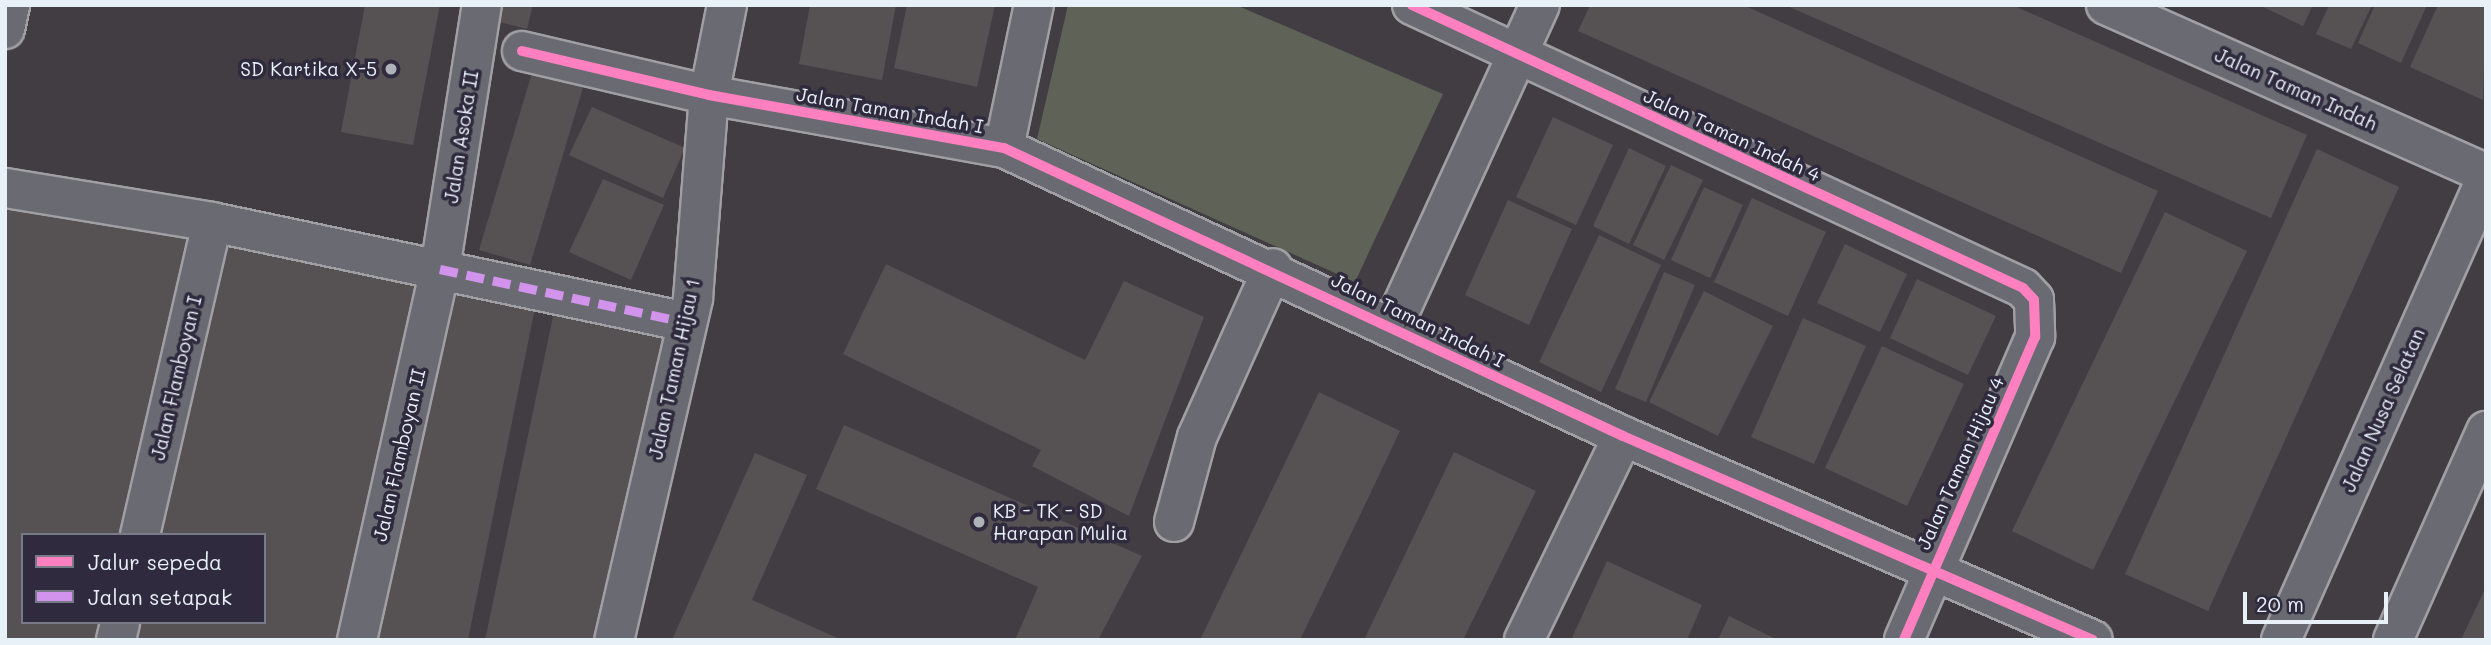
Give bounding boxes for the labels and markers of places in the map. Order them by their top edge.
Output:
place label: SD Kartika X-5 [240,58,377,80]
marker: SD Kartika X-5 [383,61,399,77]
place label: KB - TK - SD Harapan Mulia [993,500,1128,544]
marker: KB - TK - SD Harapan Mulia [971,514,987,530]

